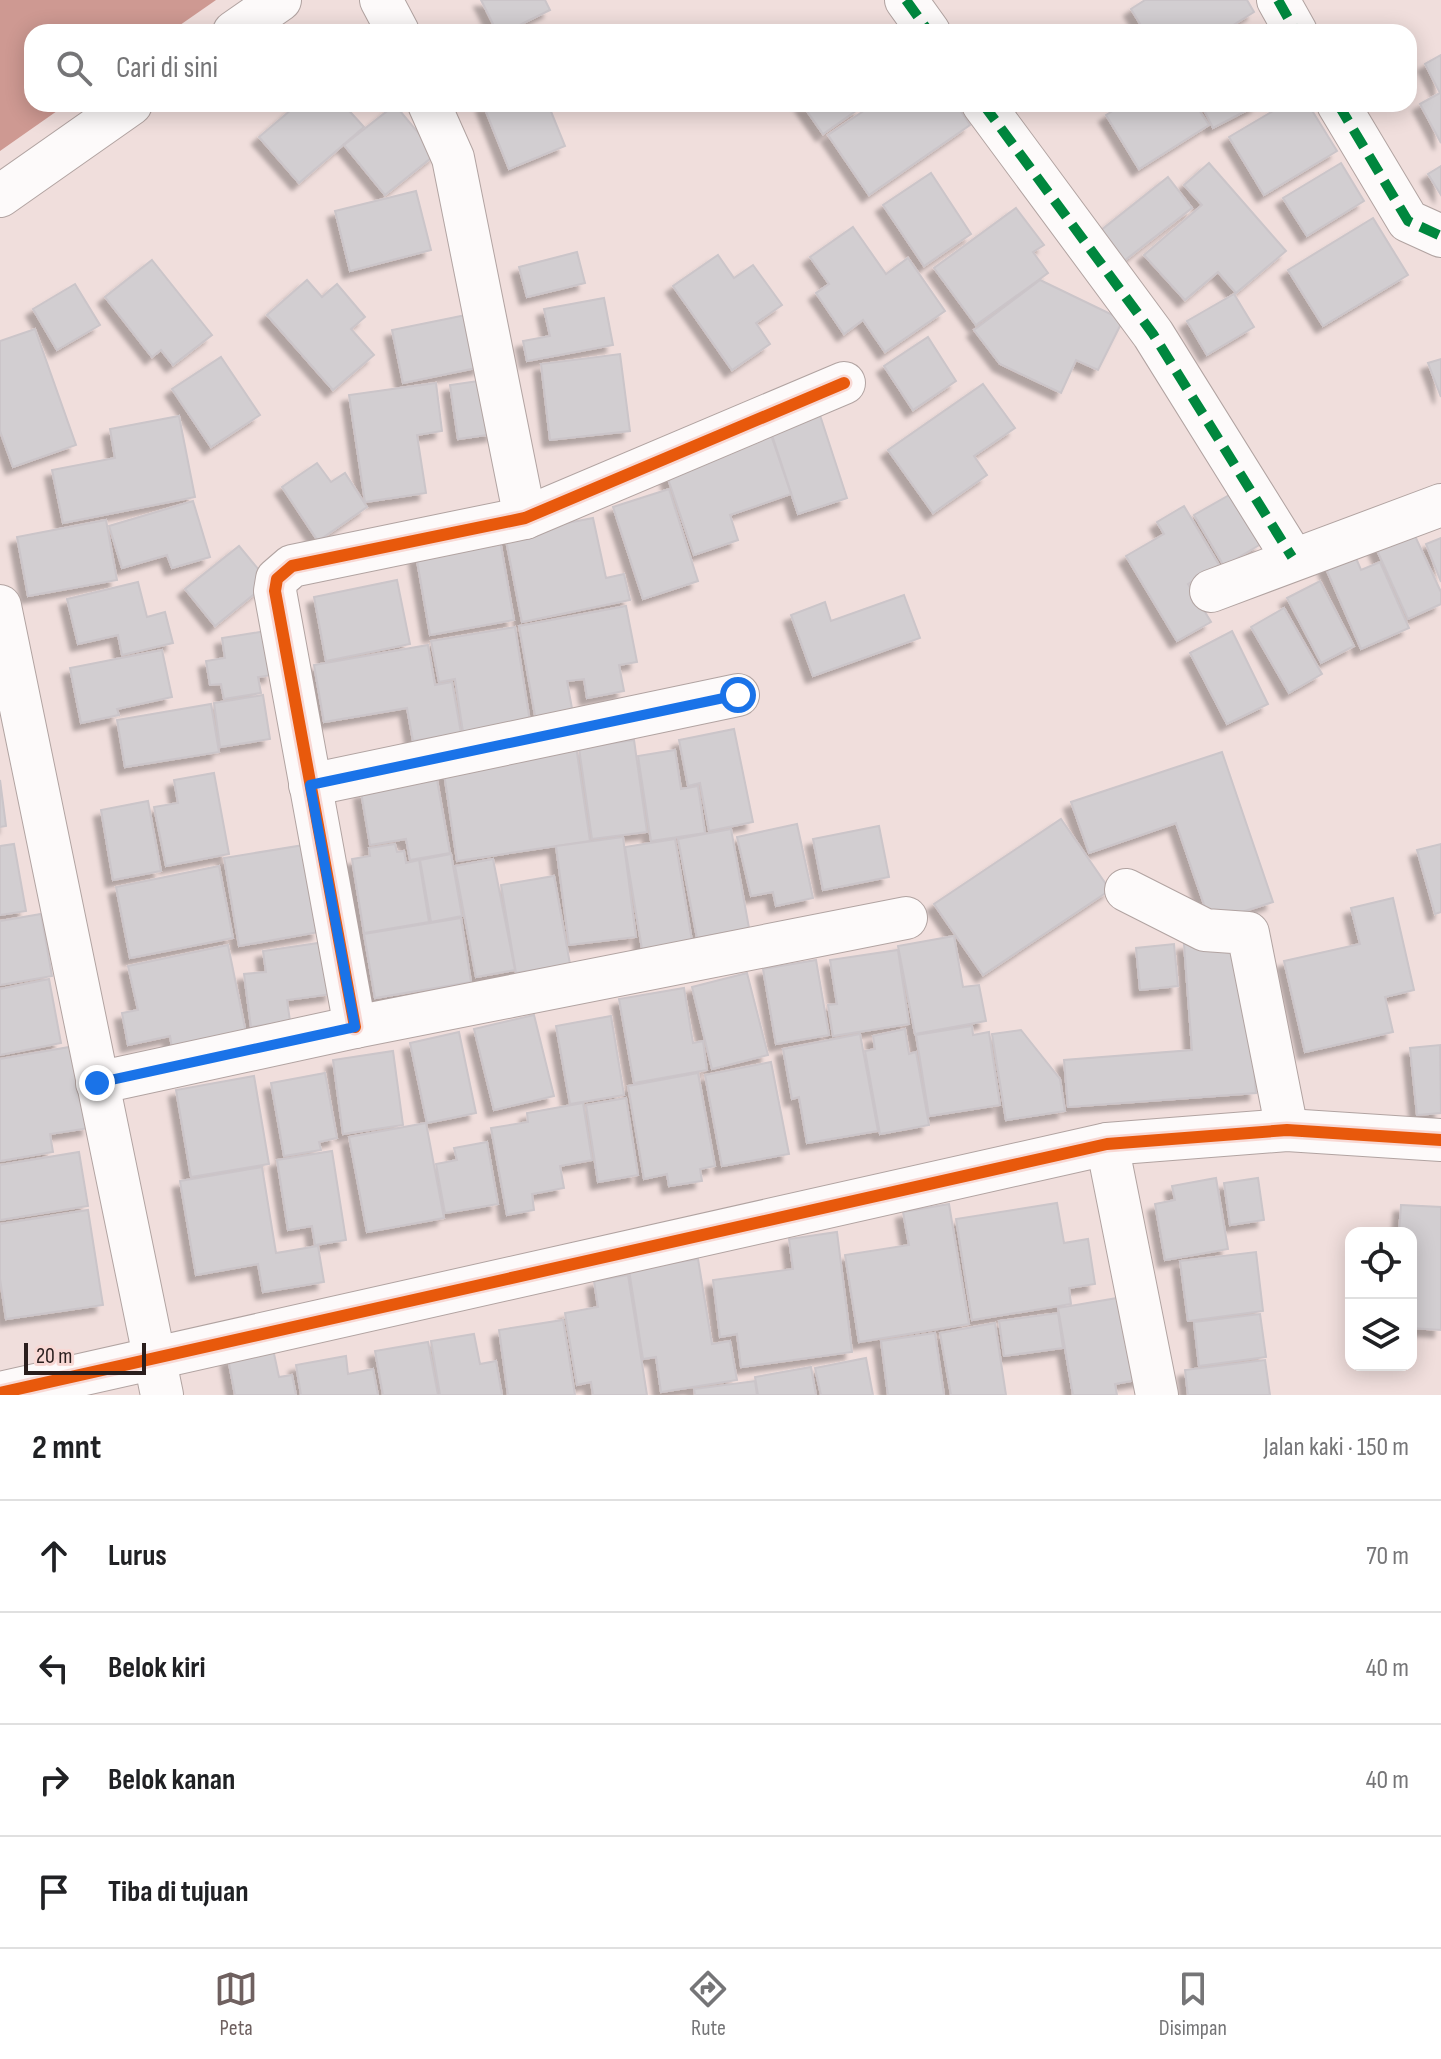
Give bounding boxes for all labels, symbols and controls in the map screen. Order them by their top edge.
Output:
search box [24,24,1417,112]
icon: search [52,46,96,90]
text: Cari di sini [116,50,218,86]
route start [720,677,756,713]
route end [79,1065,115,1101]
map controls [1345,1227,1417,1371]
button: locate [1345,1227,1417,1299]
button: layers [1345,1299,1417,1371]
scale bar [24,1339,146,1375]
text: 20 m [36,1343,73,1370]
text: 2 mnt [32,1427,101,1468]
text: Jalan kaki · 150 m [1263,1432,1409,1463]
icon: ahead [32,1534,76,1578]
text: Lurus [108,1538,167,1574]
text: 70 m [1366,1541,1409,1572]
icon: left [32,1646,76,1690]
text: Belok kiri [108,1650,206,1686]
text: 40 m [1366,1653,1409,1684]
icon: right [32,1758,76,1802]
text: Belok kanan [108,1762,235,1798]
text: 40 m [1366,1765,1409,1796]
icon: arrive [32,1870,76,1914]
text: Tiba di tujuan [108,1874,249,1910]
tab: Peta [214,1967,258,2042]
tab: Rute [686,1967,730,2042]
tab: Disimpan [1159,1967,1227,2042]

